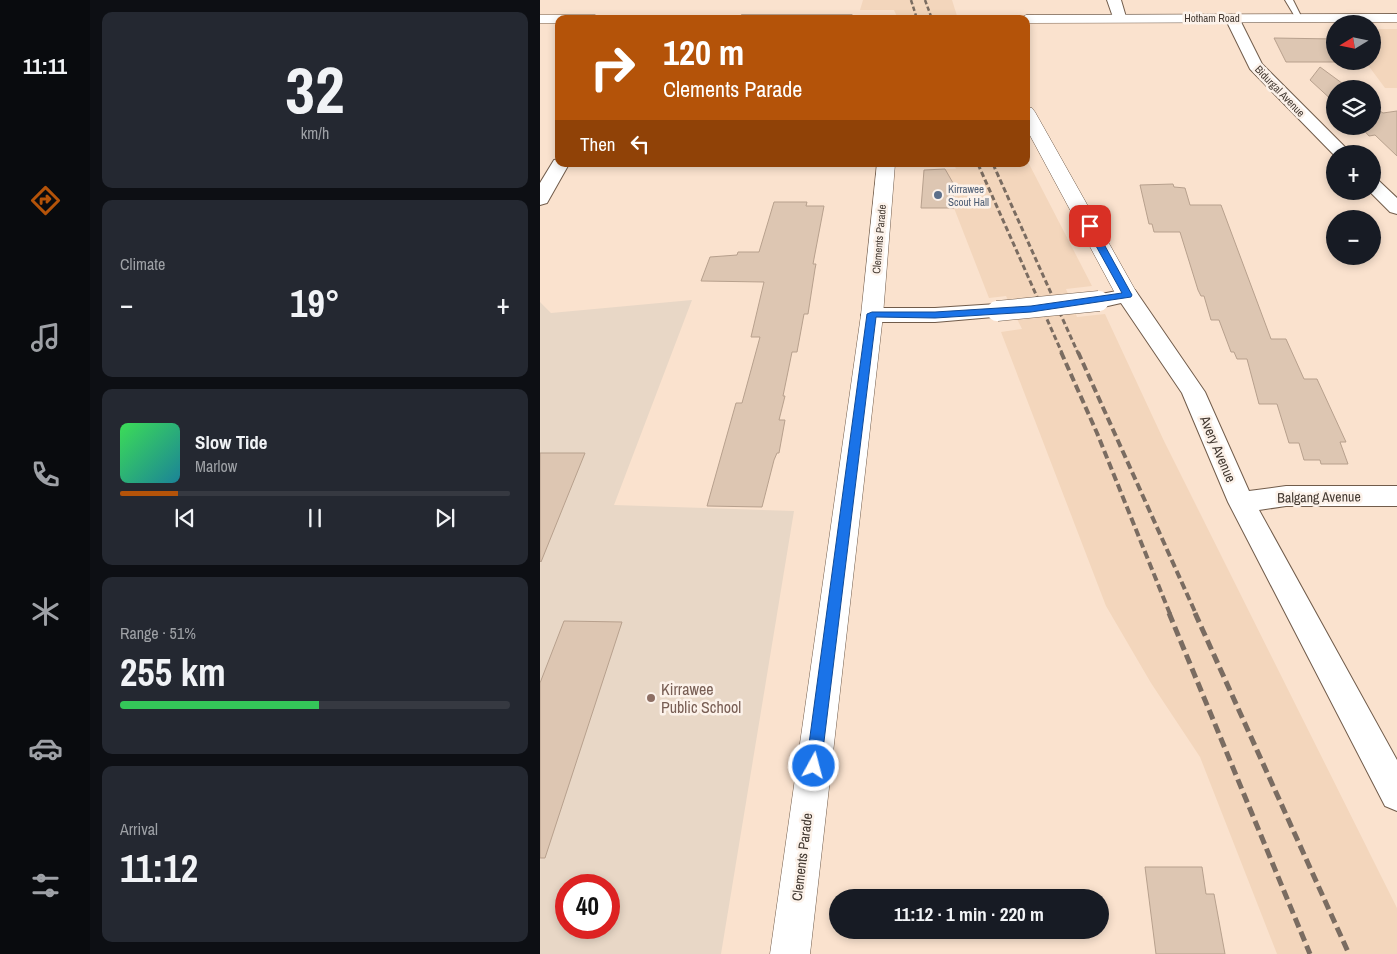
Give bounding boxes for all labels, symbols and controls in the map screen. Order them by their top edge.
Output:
street label: Hotham Road [1184,11,1240,25]
north arrow [1326,15,1381,70]
map controls [1326,15,1381,265]
text: 120 m [663,29,744,76]
icon: right [580,35,645,100]
text: 32 [285,46,345,133]
text: 11:11 [23,51,67,81]
street label: Bidurgal Avenue [1252,62,1308,120]
text: Clements Parade [663,74,802,104]
button: layers [1326,80,1381,135]
text: km/h [301,122,329,144]
icon: left [626,130,654,158]
text: Then [580,131,616,157]
button: + [1326,145,1381,200]
place label: Kirrawee Scout Hall [948,182,989,209]
icon: directions [28,183,63,218]
marker: Kirrawee Scout Hall [932,189,944,201]
street label: Clements Parade [869,204,889,274]
pin [1069,205,1111,247]
button: − [1326,210,1381,265]
icon: arrive [1076,212,1104,240]
text: Climate [120,253,165,275]
text: 19° [290,278,340,329]
text: − [120,285,133,323]
text: + [497,285,510,323]
icon: music [28,320,63,355]
street label: Avery Avenue [1196,412,1240,485]
text: Slow Tide [195,429,267,455]
text: Marlow [195,455,237,477]
icon: phone [28,457,63,492]
street label: Balgang Avenue [1277,487,1361,507]
icon: previous [171,504,199,532]
icon: pause [301,504,329,532]
icon: next [431,504,459,532]
icon: climate [28,594,63,629]
text: Range · 51% [120,622,196,644]
text: 255 km [120,647,226,698]
place label: Kirrawee Public School [661,678,741,718]
marker: Kirrawee Public School [645,692,657,704]
icon: car [28,731,63,766]
position arrow [787,739,839,791]
street label: Clements Parade [788,812,816,902]
text: Arrival [120,818,158,840]
text: 11:12 [120,843,198,894]
icon: filters [28,868,63,903]
speed limit sign: 40 [555,874,620,939]
text: 11:12 · 1 min · 220 m [894,901,1044,927]

